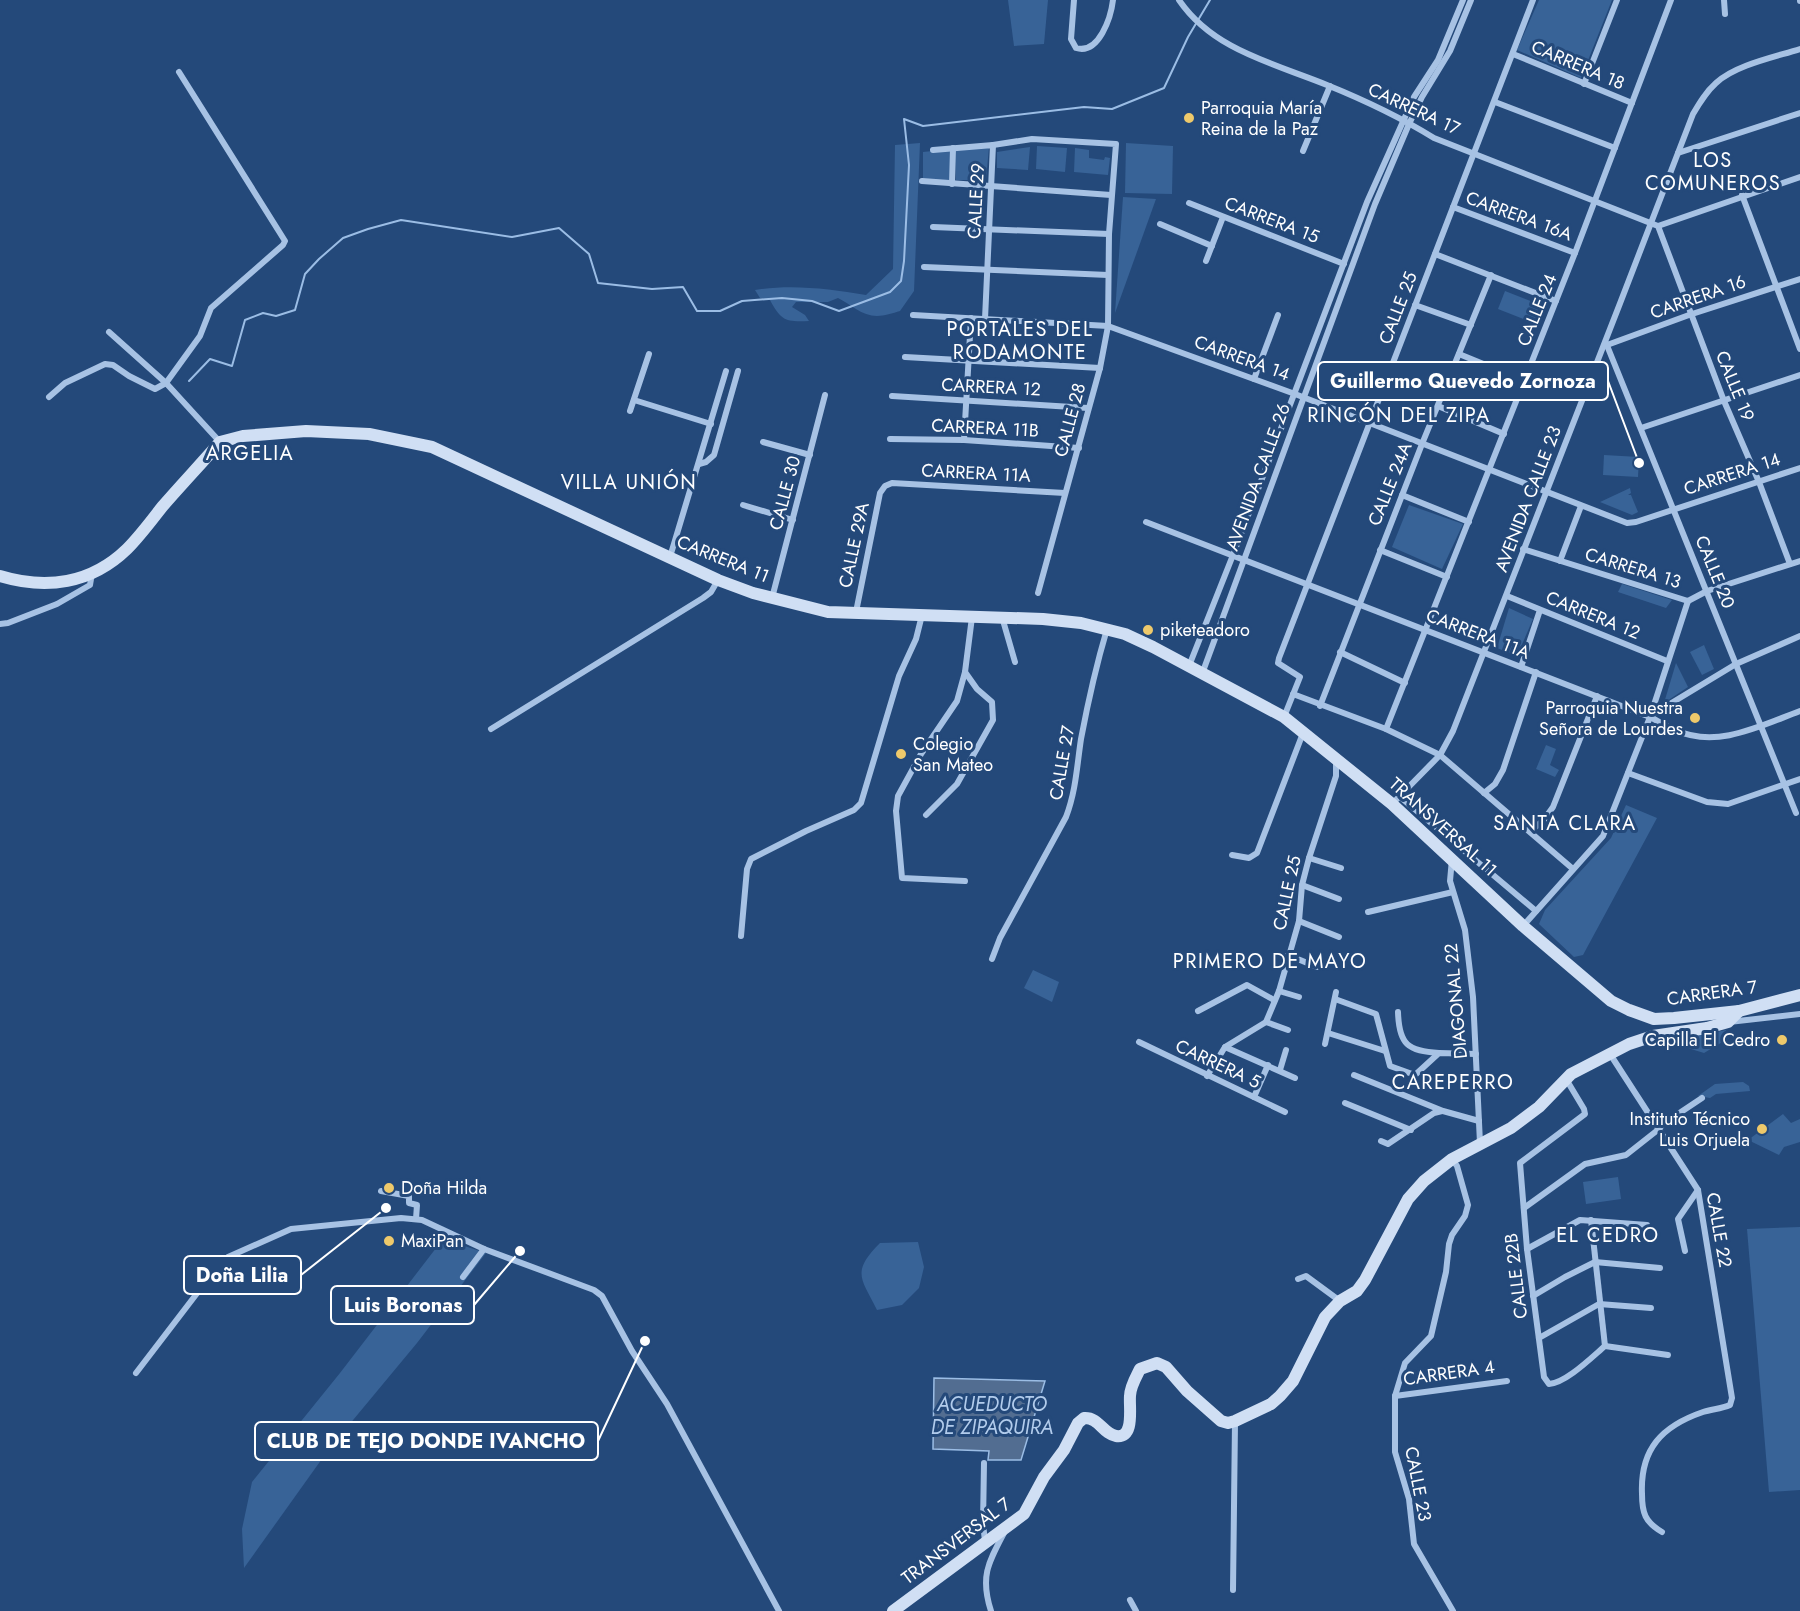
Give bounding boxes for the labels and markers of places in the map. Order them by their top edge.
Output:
place label: Parroquia María Reina de la Paz [1201,95,1322,142]
marker: Parroquia María Reina de la Paz [1182,111,1196,125]
callout: Guillermo Quevedo Zornoza [1318,362,1608,400]
place label: piketeadoro [1160,617,1250,643]
marker: piketeadoro [1141,623,1155,637]
place label: Parroquia Nuestra Señora de Lourdes [1539,695,1683,742]
marker: Parroquia Nuestra Señora de Lourdes [1688,711,1702,725]
place label: Colegio San Mateo [913,731,993,778]
marker: Colegio San Mateo [894,747,908,761]
place label: Capilla El Cedro [1645,1027,1770,1053]
marker: Capilla El Cedro [1775,1033,1789,1047]
place label: Instituto Técnico Luis Orjuela [1630,1106,1750,1153]
marker: Instituto Técnico Luis Orjuela [1755,1122,1769,1136]
place label: Doña Hilda [401,1175,487,1201]
marker: Doña Hilda [382,1181,396,1195]
place label: MaxiPan [401,1228,464,1254]
marker: MaxiPan [382,1234,396,1248]
callout: Doña Lilia [184,1256,301,1294]
callout: Luis Boronas [331,1286,474,1324]
callout: CLUB DE TEJO DONDE IVANCHO [255,1422,598,1460]

